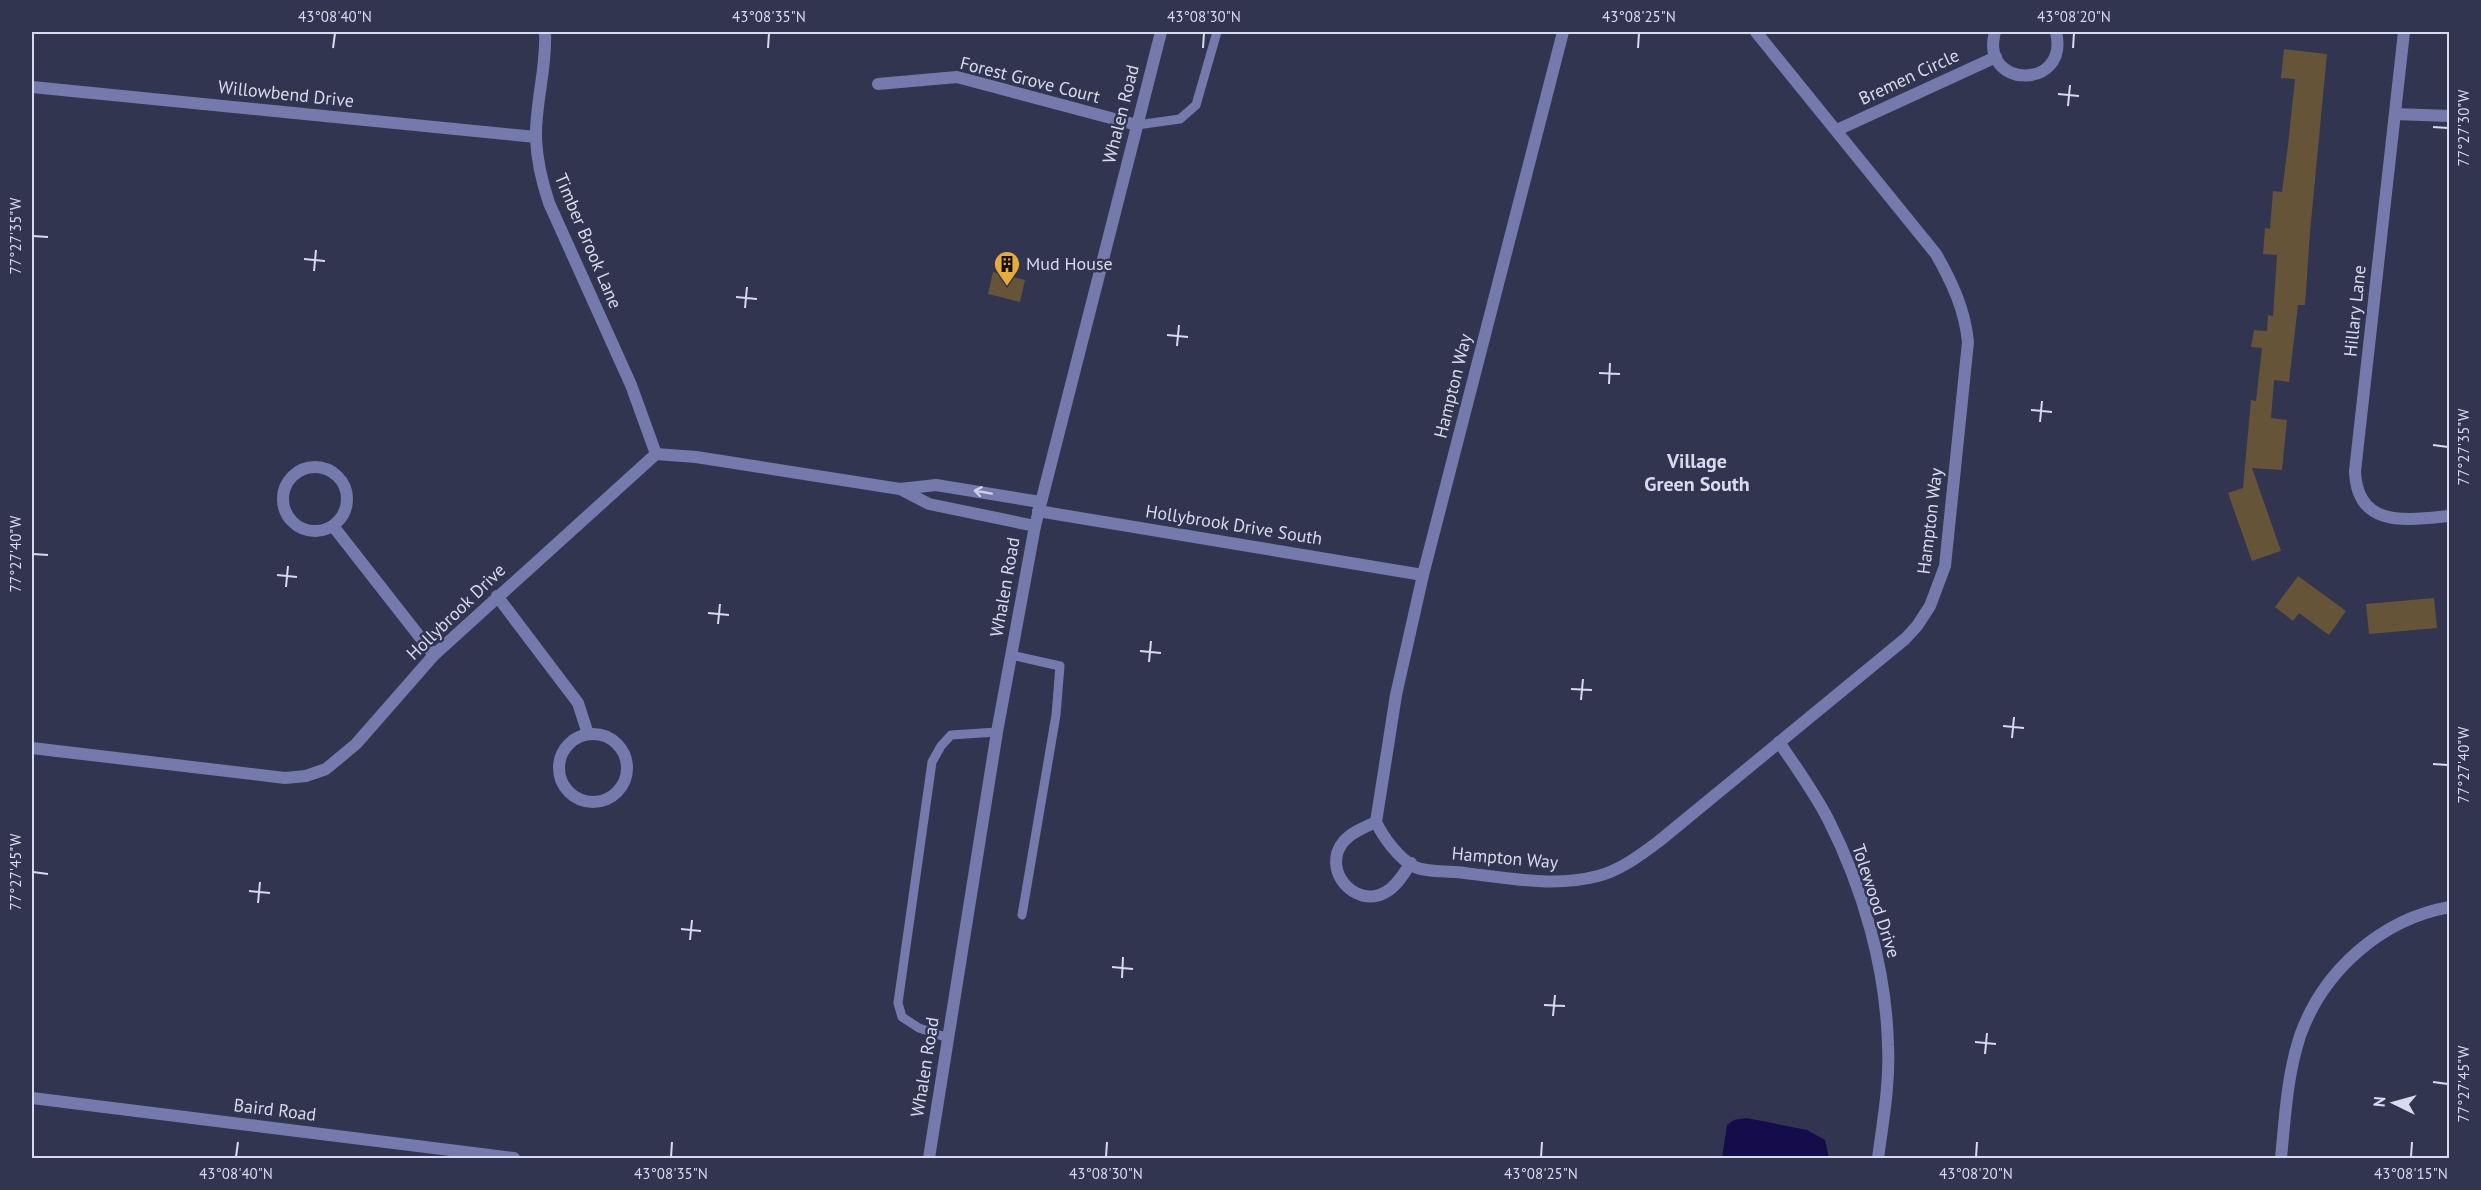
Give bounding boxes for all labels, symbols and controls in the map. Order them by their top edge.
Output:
text: 43°08'40"N [298,7,372,26]
text: 43°08'35"N [732,7,806,26]
text: 43°08'30"N [1167,7,1241,26]
text: 43°08'25"N [1602,7,1676,26]
text: 43°08'20"N [2037,7,2111,26]
street label: Bremen Circle [1855,43,1963,110]
street label: Forest Grove Court [958,51,1103,108]
street label: Whalen Road [1097,62,1144,166]
street label: Willowbend Drive [217,75,355,112]
text: 77°27'30"W [2454,89,2473,166]
street label: Timber Brook Lane [550,170,627,312]
text: 77°27'35"W [6,197,25,274]
building icon: Mud House [992,249,1022,287]
place label: Mud House [1026,252,1113,275]
street label: Hillary Lane [2338,264,2371,358]
street label: Hampton Way [1428,331,1477,440]
text: 77°27'35"W [2454,408,2473,485]
district label: Village Green South [1644,448,1750,497]
street label: Hampton Way [1912,466,1947,575]
one-way arrow [973,487,993,498]
street label: Hollybrook Drive South [1144,499,1324,550]
text: 77°27'40"W [6,515,25,592]
street label: Whalen Road [984,535,1025,639]
street label: Hollybrook Drive [401,559,510,665]
text: 77°27'40"W [2454,726,2473,803]
text: 77°27'45"W [6,833,25,910]
street label: Hampton Way [1451,841,1560,874]
street label: Tolewood Drive [1847,841,1906,961]
street label: Whalen Road [905,1015,944,1119]
text: 77°27'45"W [2454,1045,2473,1122]
north arrow [2364,1073,2424,1133]
street label: Baird Road [232,1093,318,1126]
text: N [2369,1096,2389,1108]
text: 43°08'40"N [199,1164,273,1183]
text: 43°08'35"N [634,1164,708,1183]
text: 43°08'30"N [1069,1164,1143,1183]
text: 43°08'25"N [1504,1164,1578,1183]
text: 43°08'20"N [1939,1164,2013,1183]
text: 43°08'15"N [2374,1164,2448,1183]

